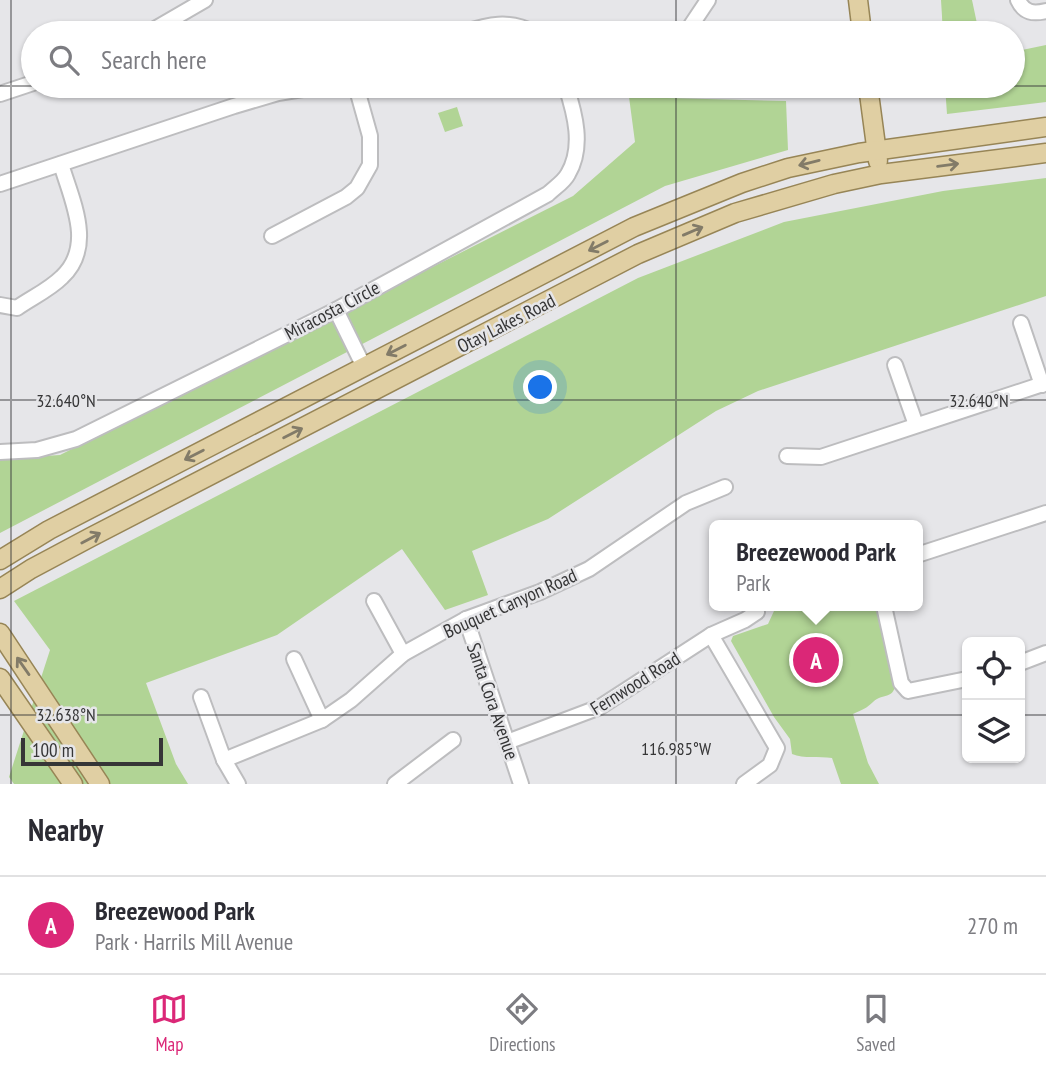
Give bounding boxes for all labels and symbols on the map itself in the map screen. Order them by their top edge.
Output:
one-way arrow [798,157,821,170]
one-way arrow [936,159,959,172]
one-way arrow [681,224,703,237]
one-way arrow [588,239,609,253]
street label: Miracosta Circle [280,275,384,345]
street label: Otay Lakes Road [453,288,559,358]
one-way arrow [386,344,407,358]
your location [523,370,557,404]
text: 32.640°N [36,389,96,412]
text: 32.640°N [949,389,1009,412]
one-way arrow [282,426,303,439]
one-way arrow [184,449,205,462]
one-way arrow [80,530,101,544]
street label: Bouquet Canyon Road [440,563,580,643]
pin: A [793,634,839,686]
street label: Santa Cora Avenue [462,640,524,763]
street label: Fernwood Road [586,646,684,720]
one-way arrow [16,657,30,676]
text: 32.638°N [36,703,96,726]
scale bar [21,735,163,767]
text: 116.985°W [641,737,711,760]

